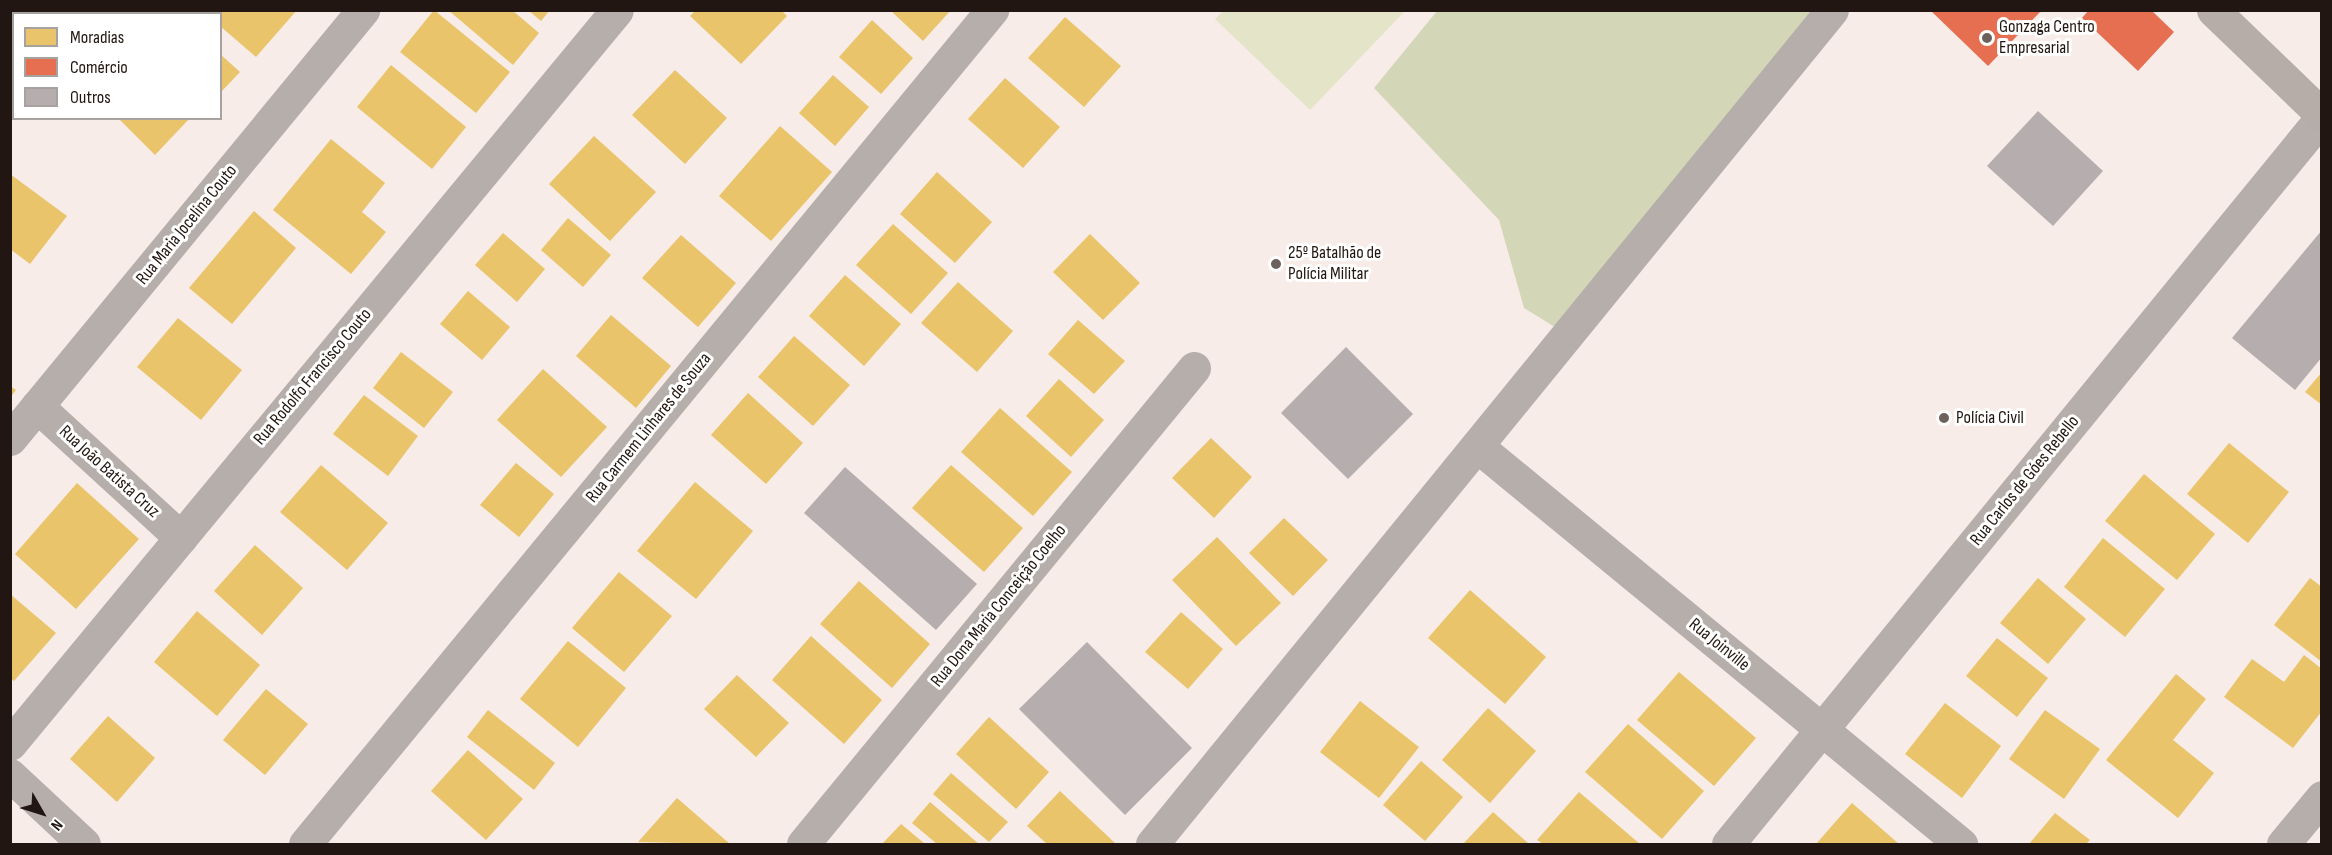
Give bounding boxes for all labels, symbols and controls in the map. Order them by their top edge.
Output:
legend [12,12,222,120]
place label: Gonzaga Centro Empresarial [1999,17,2095,60]
text: Moradias [70,27,124,48]
marker: Gonzaga Centro Empresarial [1980,31,1994,45]
text: Comércio [70,57,128,78]
text: Outros [70,87,111,108]
street label: Rua Maria Jocelina Couto [132,161,242,289]
place label: 25º Batalhão de Polícia Militar [1288,243,1381,286]
marker: 25º Batalhão de Polícia Militar [1269,257,1283,271]
street label: Rua Rodolfo Francisco Couto [250,304,376,450]
street label: Rua Carmem Linhares de Souza [582,349,716,507]
place label: Polícia Civil [1956,407,2024,429]
marker: Polícia Civil [1937,411,1951,425]
street label: Rua Carlos de Góes Rebello [1966,412,2084,550]
street label: Rua João Batista Cruz [54,421,164,523]
street label: Rua Dona Maria Conceição Coelho [927,520,1071,692]
street label: Rua Joinville [1684,614,1754,676]
north arrow [12,783,72,843]
text: N [46,815,66,834]

